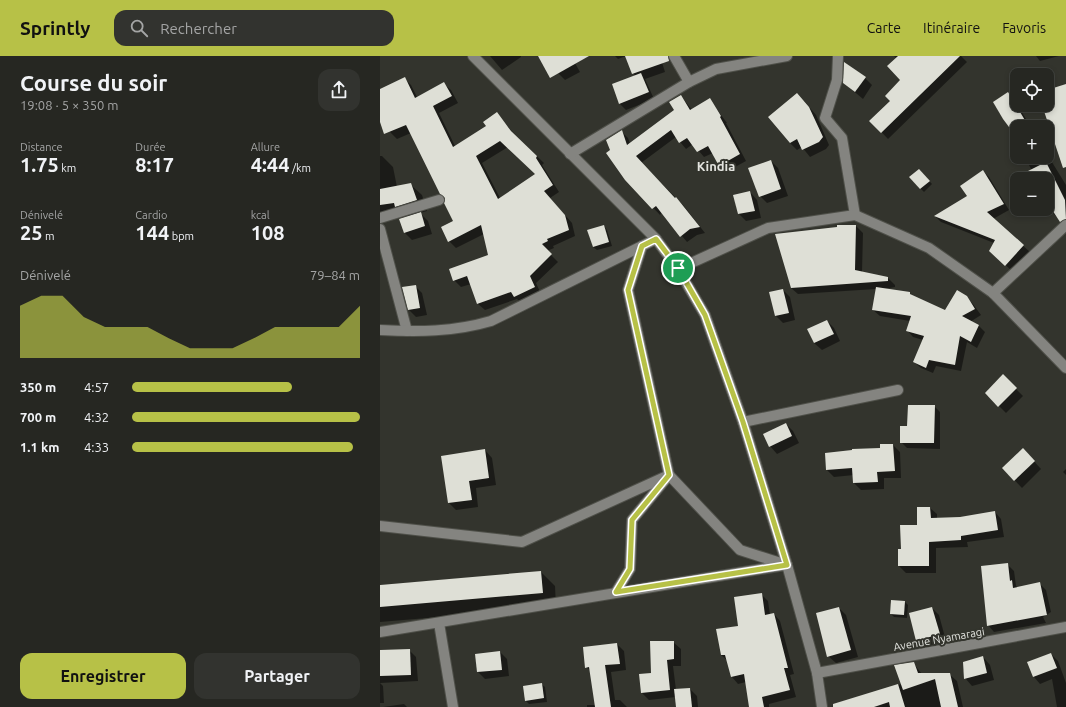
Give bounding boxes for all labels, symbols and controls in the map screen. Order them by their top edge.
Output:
search box [114,10,394,46]
text: Sprintly [20,17,90,39]
icon: search [128,17,150,39]
text: Rechercher [160,20,237,37]
text: Carte [867,20,901,36]
text: Itinéraire [923,20,980,36]
text: Favoris [1002,20,1046,36]
map controls [1010,68,1054,216]
button: locate [1010,68,1054,112]
button: share [318,69,360,111]
text: Course du soir [20,70,167,95]
text: 19:08 · 5 × 350 m [20,98,119,112]
button: + [1010,120,1054,164]
text: Distance [20,141,63,153]
text: Durée [135,141,166,153]
text: Allure [251,141,280,153]
text: 1.75 [20,153,59,176]
text: 8:17 [135,153,174,176]
text: 4:44 [251,153,289,176]
district label: Kindia [697,159,735,173]
text: km [59,162,76,174]
text: /km [289,162,311,174]
button: − [1010,172,1054,216]
text: Dénivelé [20,209,63,221]
text: Cardio [135,209,167,221]
text: kcal [251,209,270,221]
text: 25 [20,221,43,244]
text: 144 [135,221,169,244]
text: 108 [251,221,285,244]
text: m [43,230,55,242]
text: bpm [169,230,194,242]
pin [661,251,695,285]
icon: arrive [667,257,689,279]
text: Dénivelé [20,268,71,282]
text: 79–84 m [310,268,360,282]
text: 350 m [20,380,56,394]
text: 4:57 [84,380,109,394]
text: 700 m [20,410,56,424]
text: 4:32 [84,410,109,424]
text: 1.1 km [20,440,59,454]
text: 4:33 [84,440,109,454]
street label: Avenue Nyamaragi [892,625,986,653]
button: Enregistrer [20,653,186,699]
button: Partager [194,653,360,699]

